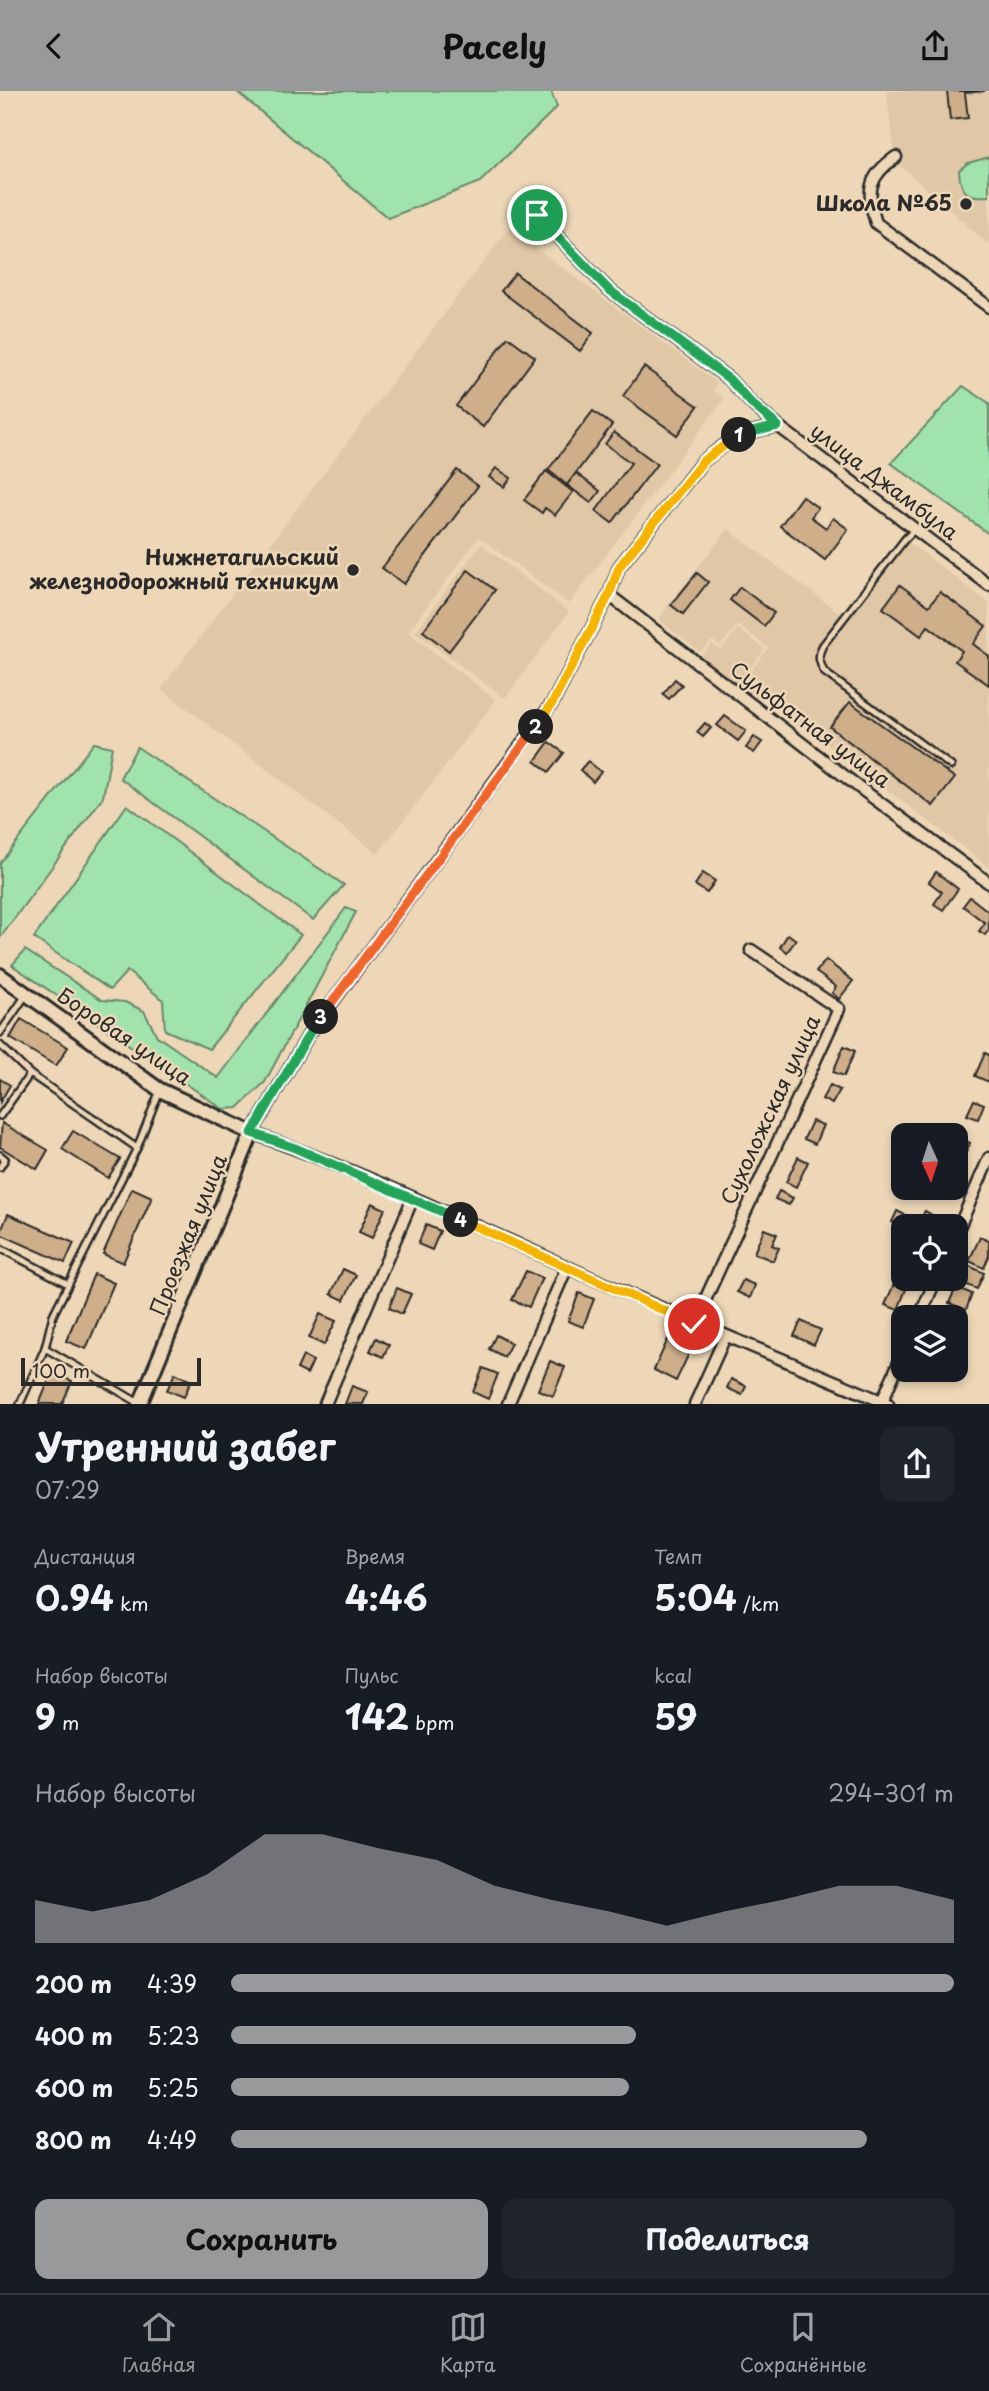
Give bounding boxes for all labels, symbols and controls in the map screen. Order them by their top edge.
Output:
text: Pacely [442,22,547,70]
icon: back [35,27,73,65]
icon: share [916,27,954,65]
pin [507,185,567,245]
place label: Школа №65 [816,186,952,218]
icon: arrive [518,196,556,234]
marker: Школа №65 [958,196,974,212]
street label: улица Джамбула [804,414,966,547]
pin: 1 [722,417,756,453]
text: 1 [734,420,743,448]
place label: Нижнетагильский железнодорожный техникум [30,540,339,596]
marker: Нижнетагильский железнодорожный техникум [345,562,361,578]
street label: Сульфатная улица [724,652,899,795]
pin: 2 [518,709,554,745]
text: 2 [529,712,542,740]
street label: Боровая улица [52,979,199,1093]
pin: 3 [304,999,338,1035]
text: 3 [314,1002,327,1030]
street label: Сухоложская улица [711,1008,828,1209]
north arrow [891,1123,968,1201]
map controls [891,1123,968,1382]
street label: Проезжая улица [140,1148,234,1320]
pin: 4 [444,1203,478,1237]
text: 4 [454,1205,467,1233]
button: locate [891,1214,968,1291]
pin [664,1294,724,1354]
icon: check [675,1305,713,1343]
button: layers [891,1305,968,1382]
scale bar [21,1355,201,1387]
text: 100 m [32,1356,90,1384]
text: Утренний забег [35,1417,335,1474]
button: share [880,1427,954,1501]
text: 07:29 [35,1472,100,1507]
text: Дистанция [35,1542,136,1570]
text: Время [345,1542,405,1570]
text: Темп [654,1542,702,1570]
text: 0.94 [35,1570,114,1623]
text: 4:46 [345,1570,428,1623]
text: 5:04 [654,1570,737,1623]
text: km [114,1589,149,1617]
text: /km [737,1589,779,1617]
text: Набор высоты [35,1661,168,1689]
text: Пульс [345,1661,398,1689]
text: kcal [654,1661,692,1689]
text: 9 [35,1689,56,1742]
text: 142 [345,1689,409,1742]
text: 59 [654,1689,697,1742]
text: m [56,1708,79,1736]
text: bpm [409,1708,455,1736]
text: Набор высоты [35,1775,196,1810]
text: 294–301 m [828,1775,954,1810]
text: 200 m [35,1966,112,2001]
text: 4:39 [147,1966,197,2001]
text: 400 m [35,2018,113,2053]
text: 5:23 [147,2018,200,2053]
text: 600 m [35,2070,113,2105]
text: 5:25 [147,2070,199,2105]
text: 800 m [35,2122,112,2157]
text: 4:49 [147,2122,197,2157]
button: Сохранить [35,2199,488,2279]
button: Поделиться [502,2199,954,2279]
tab: Главная [122,2308,196,2378]
tab: Карта [440,2308,496,2378]
tab: Сохранённые [740,2308,867,2378]

